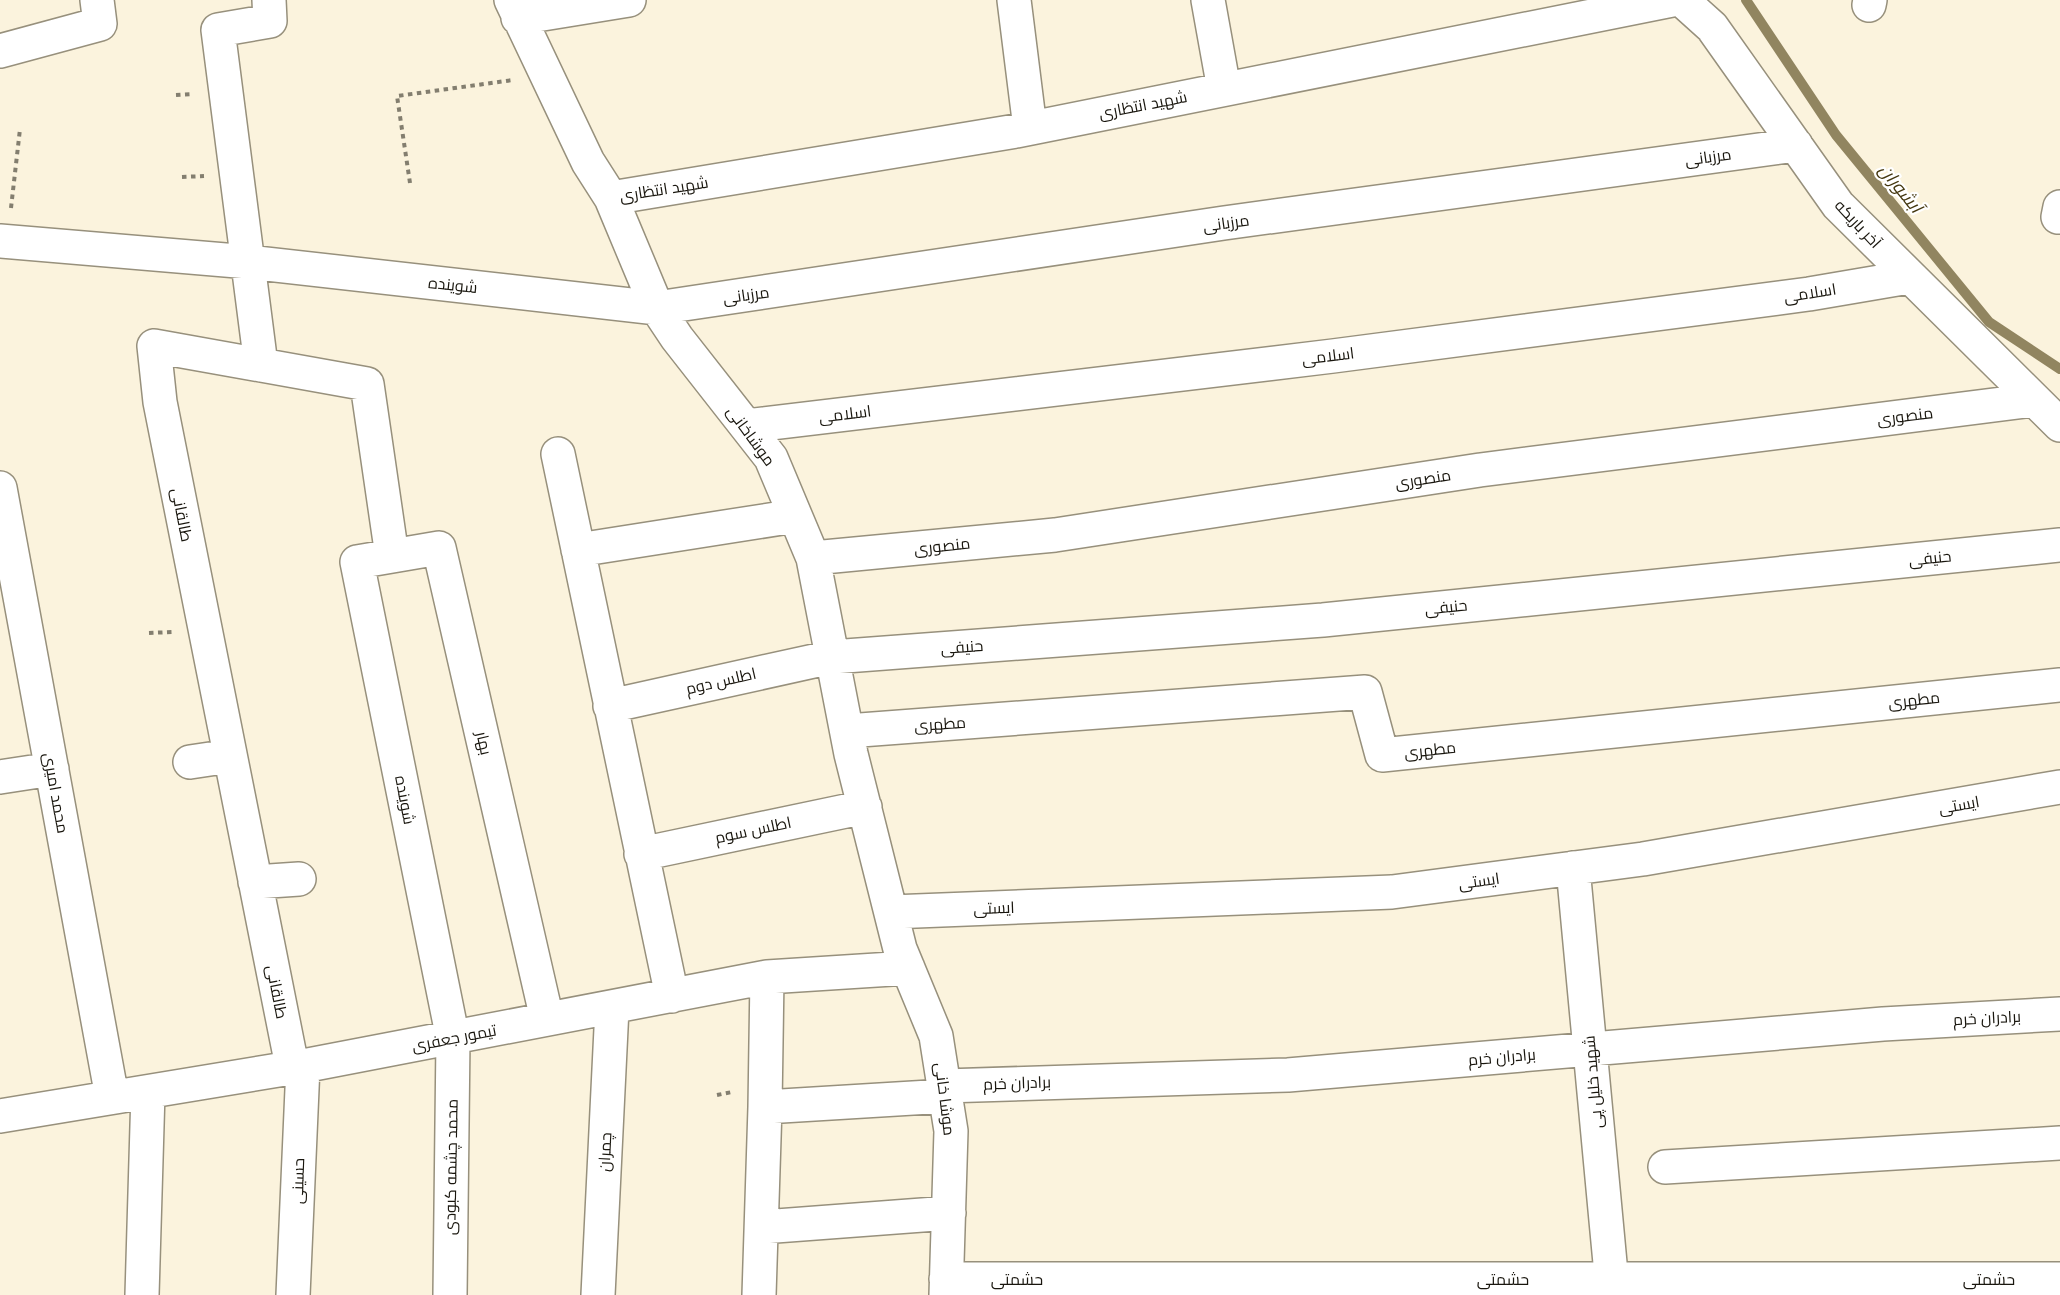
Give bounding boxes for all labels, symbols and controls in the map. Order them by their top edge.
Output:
street label: شهید انتظاری [1097,87,1189,124]
street label: مرزبانی [1684,144,1733,171]
water label: آبشوران [1874,159,1930,221]
street label: شهید انتظاری [618,173,710,206]
street label: آخر باریکه [1831,196,1886,253]
street label: مرزبانی [1202,210,1251,237]
street label: شوینده [427,273,479,297]
street label: اسلامی [1782,279,1838,307]
street label: مرزبانی [722,282,771,309]
street label: اسلامی [1301,343,1355,370]
street label: اسلامی [818,401,872,428]
street label: موشاخانی [722,402,779,470]
street label: منصوری [1876,403,1934,430]
street label: منصوری [1394,465,1453,494]
street label: طالقانی [167,486,197,544]
street label: منصوری [913,534,971,559]
street label: حنیفی [1908,546,1952,571]
street label: حنیفی [1424,595,1468,620]
street label: حنیفی [940,636,984,659]
street label: اطلس دوم [684,664,758,700]
street label: مطهری [1887,688,1941,713]
street label: مطهری [913,713,967,736]
street label: بهار [471,728,496,757]
street label: مطهری [1403,738,1457,763]
street label: محمد امیری [39,751,72,835]
street label: شوینده [391,774,419,826]
street label: ایستی [1937,792,1981,819]
street label: اطلس سوم [713,813,793,849]
street label: ایستی [1457,869,1501,894]
street label: ایستی [973,898,1015,919]
street label: طالقانی [262,963,292,1021]
street label: برادران خرم [1953,1007,2022,1031]
street label: تیمور جعفری [410,1020,499,1056]
street label: شهید خلیل پی [1579,1035,1609,1129]
street label: برادران خرم [1467,1045,1537,1071]
street label: موشا خانی [930,1061,959,1137]
street label: برادران خرم [983,1072,1051,1096]
street label: محمد چشمه کبودی [440,1099,464,1235]
street label: چمران [594,1132,618,1172]
street label: حسینی [288,1158,309,1204]
street label: حشمتی [991,1270,1043,1290]
street label: حشمتی [1477,1270,1529,1290]
street label: حشمتی [1963,1270,2015,1290]

